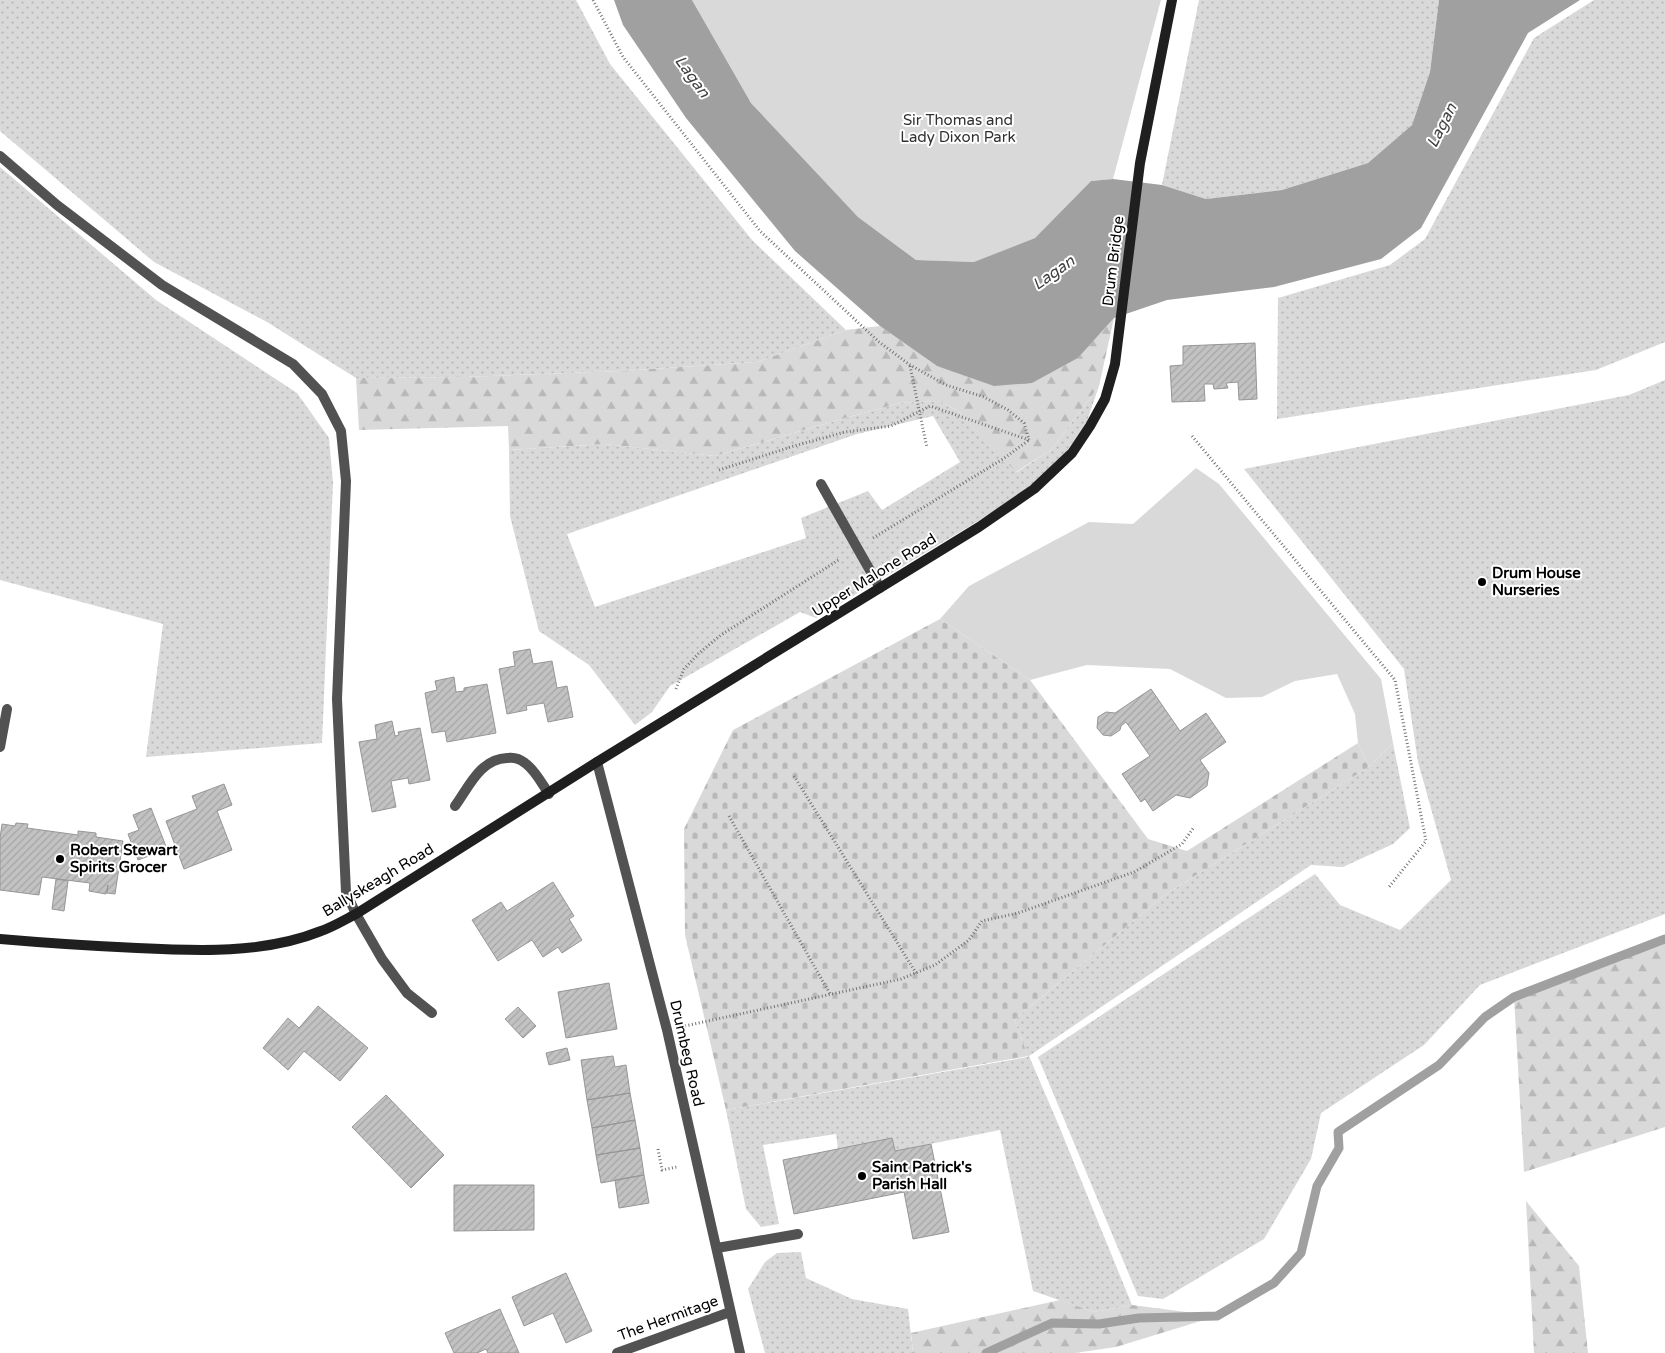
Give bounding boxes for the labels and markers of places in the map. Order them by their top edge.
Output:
place label: Drum House Nurseries [1492,564,1581,599]
marker: Drum House Nurseries [1476,576,1488,588]
place label: Robert Stewart Spirits Grocer [70,841,178,877]
marker: Robert Stewart Spirits Grocer [54,853,66,865]
place label: Saint Patrick's Parish Hall [872,1158,972,1193]
marker: Saint Patrick's Parish Hall [856,1170,868,1182]

